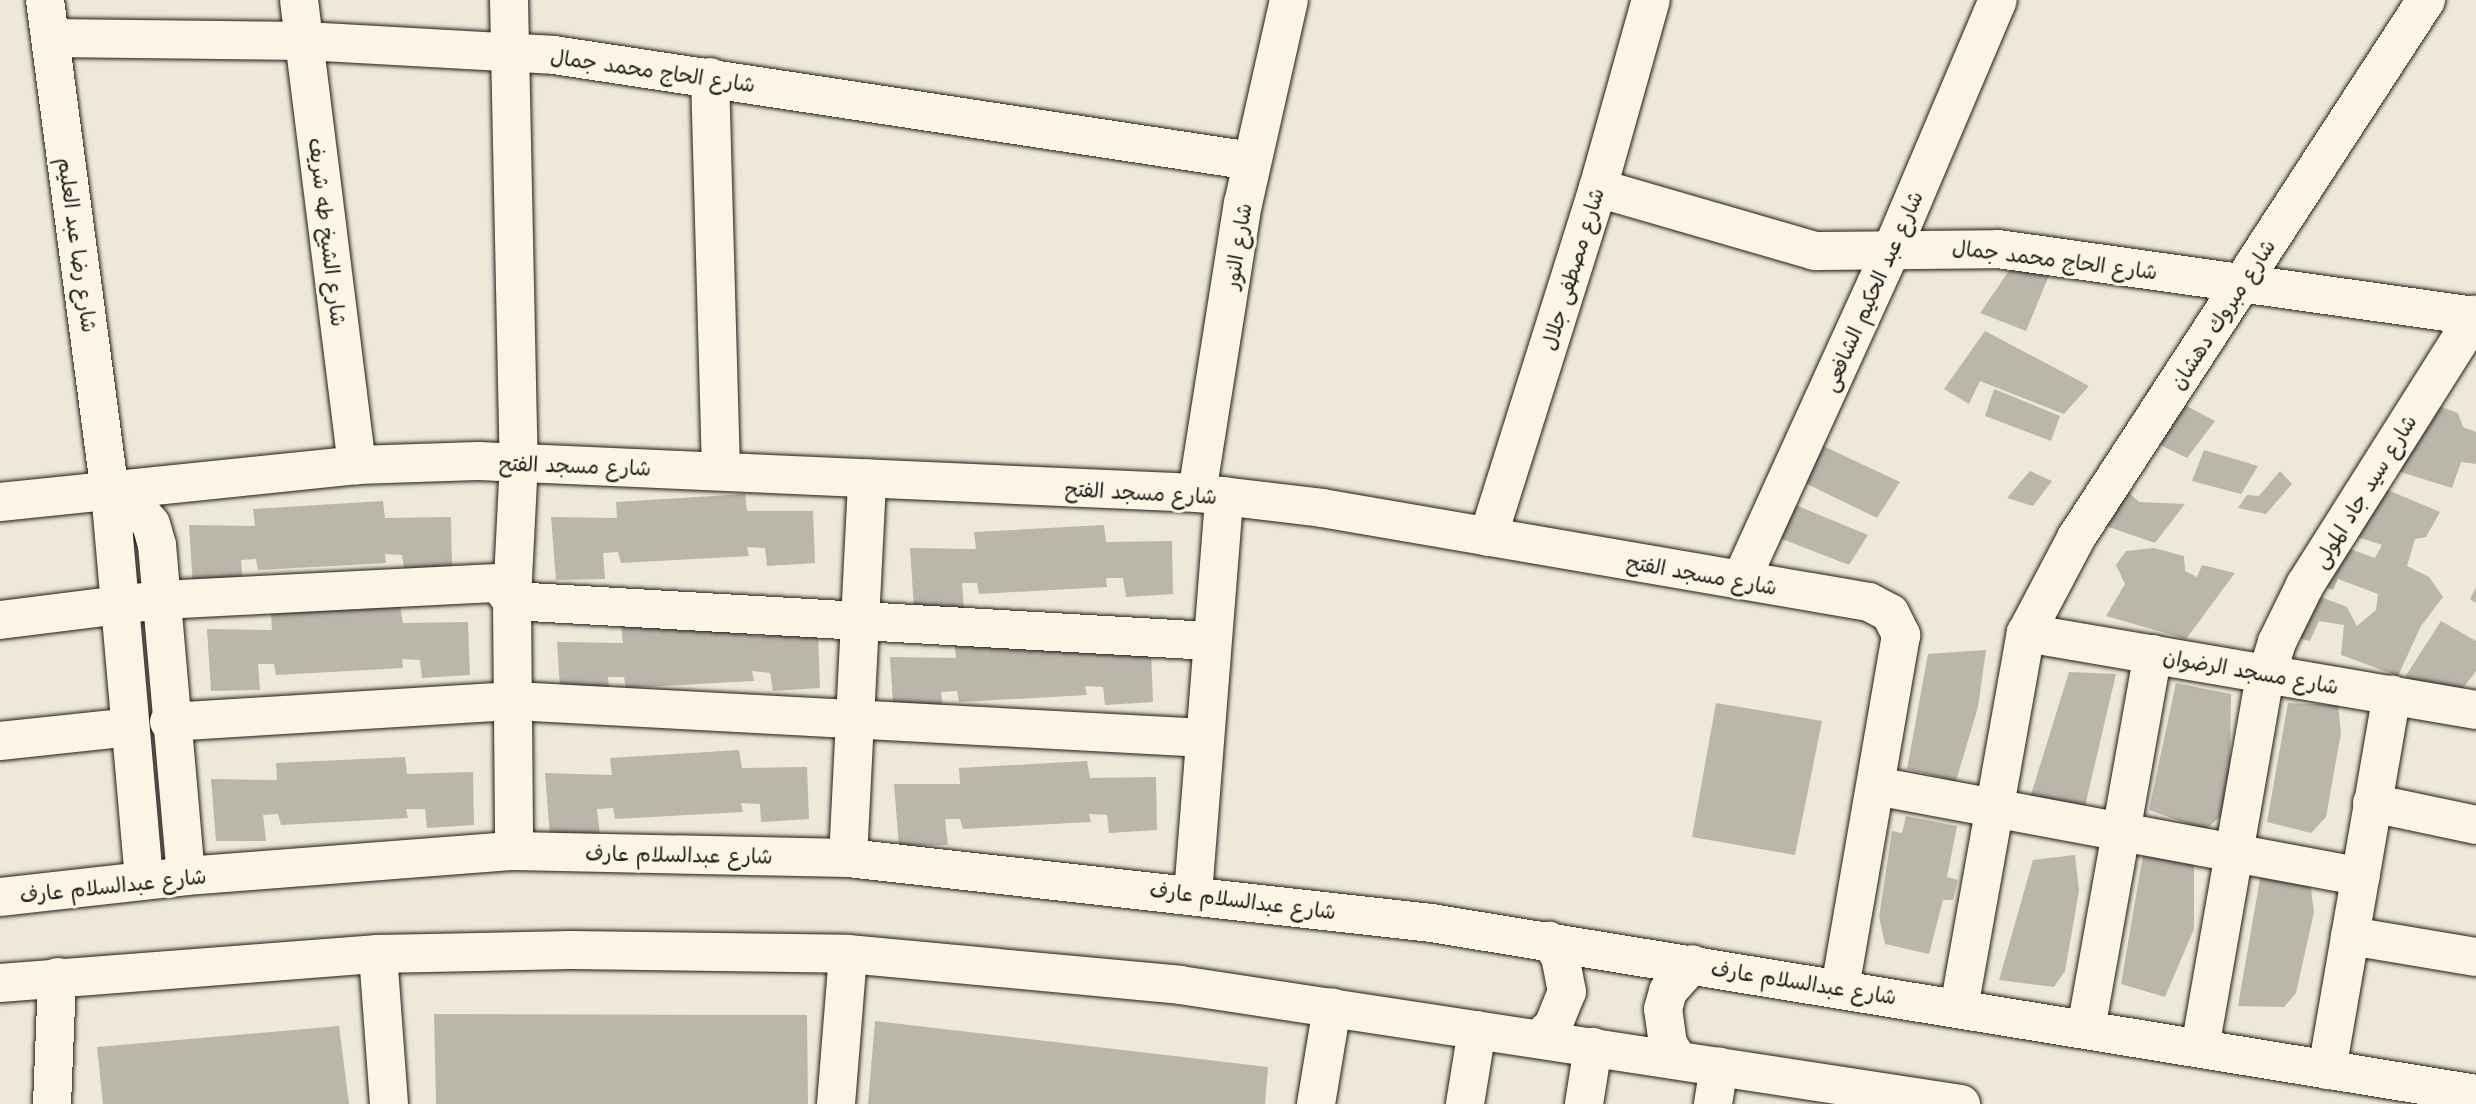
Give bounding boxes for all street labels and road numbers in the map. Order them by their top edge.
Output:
street label: شارع الحاج محمد جمال [549,43,757,97]
street label: شارع الشيخ طه شريف [304,136,352,328]
street label: شارع رضا عبد العليم [53,156,103,334]
street label: شارع مصطفى جلال [1535,185,1609,353]
street label: شارع عبد الحكيم الشافعى [1816,187,1928,395]
street label: شارع النور [1218,201,1256,291]
street label: شارع الحاج محمد جمال [1951,234,2159,284]
street label: شارع مبروك دهشان [2164,234,2280,394]
street label: شارع سيد جاد المولى [2307,410,2421,572]
street label: شارع مسجد الفتح [498,450,652,480]
street label: شارع مسجد الفتح [1064,475,1218,509]
street label: شارع مسجد الفتح [1625,548,1779,600]
street label: شارع مسجد الرضوان [2161,643,2341,699]
street label: شارع عبدالسلام عارف [585,840,773,868]
street label: شارع عبدالسلام عارف [18,863,208,907]
street label: شارع عبدالسلام عارف [1148,876,1338,924]
street label: شارع عبدالسلام عارف [1709,955,1899,1009]

